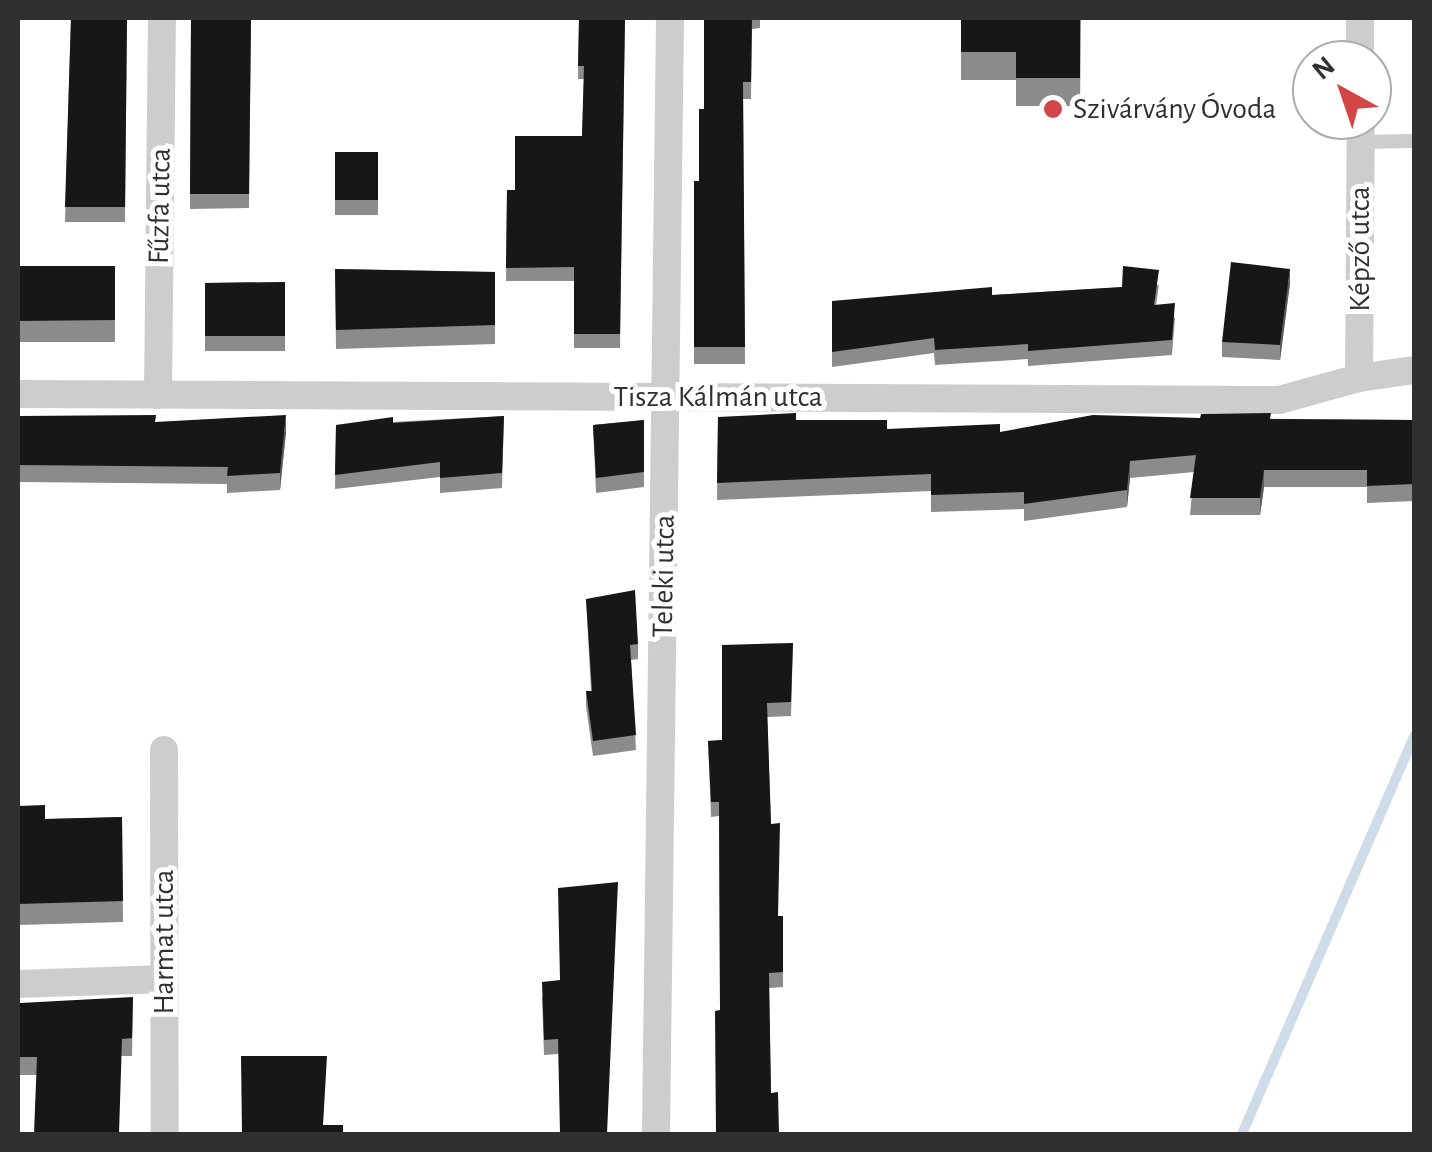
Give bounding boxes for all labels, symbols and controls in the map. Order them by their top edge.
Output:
north arrow [1292,40,1392,140]
text: N [1308,52,1340,86]
place label: Szivárvány Óvoda [1073,91,1276,127]
marker: Szivárvány Óvoda [1042,98,1064,120]
street label: Fűzfa utca [141,147,179,265]
street label: Képző utca [1342,186,1378,312]
street label: Tisza Kálmán utca [613,379,823,415]
street label: Teleki utca [645,514,683,638]
street label: Harmat utca [146,869,182,1015]

